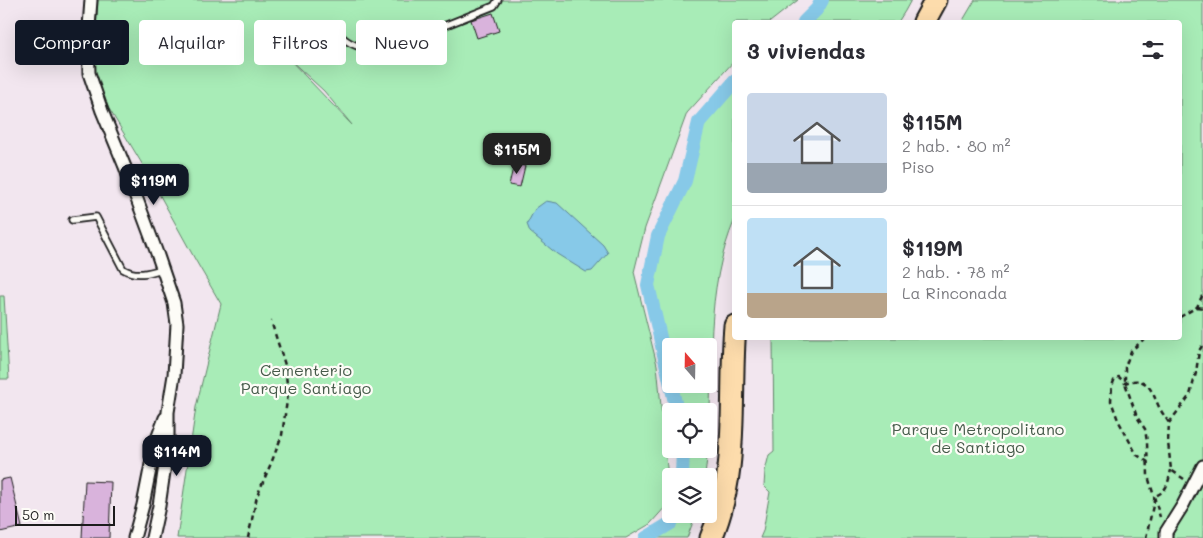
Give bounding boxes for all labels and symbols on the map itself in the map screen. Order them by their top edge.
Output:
pin: $115M [482,132,552,175]
pin: $119M [119,164,189,206]
north arrow [662,338,718,392]
park label: Cementerio Parque Santiago [241,359,371,398]
park label: Parque Metropolitano de Santiago [892,418,1064,457]
pin: $114M [142,434,212,477]
scale bar [15,503,115,526]

